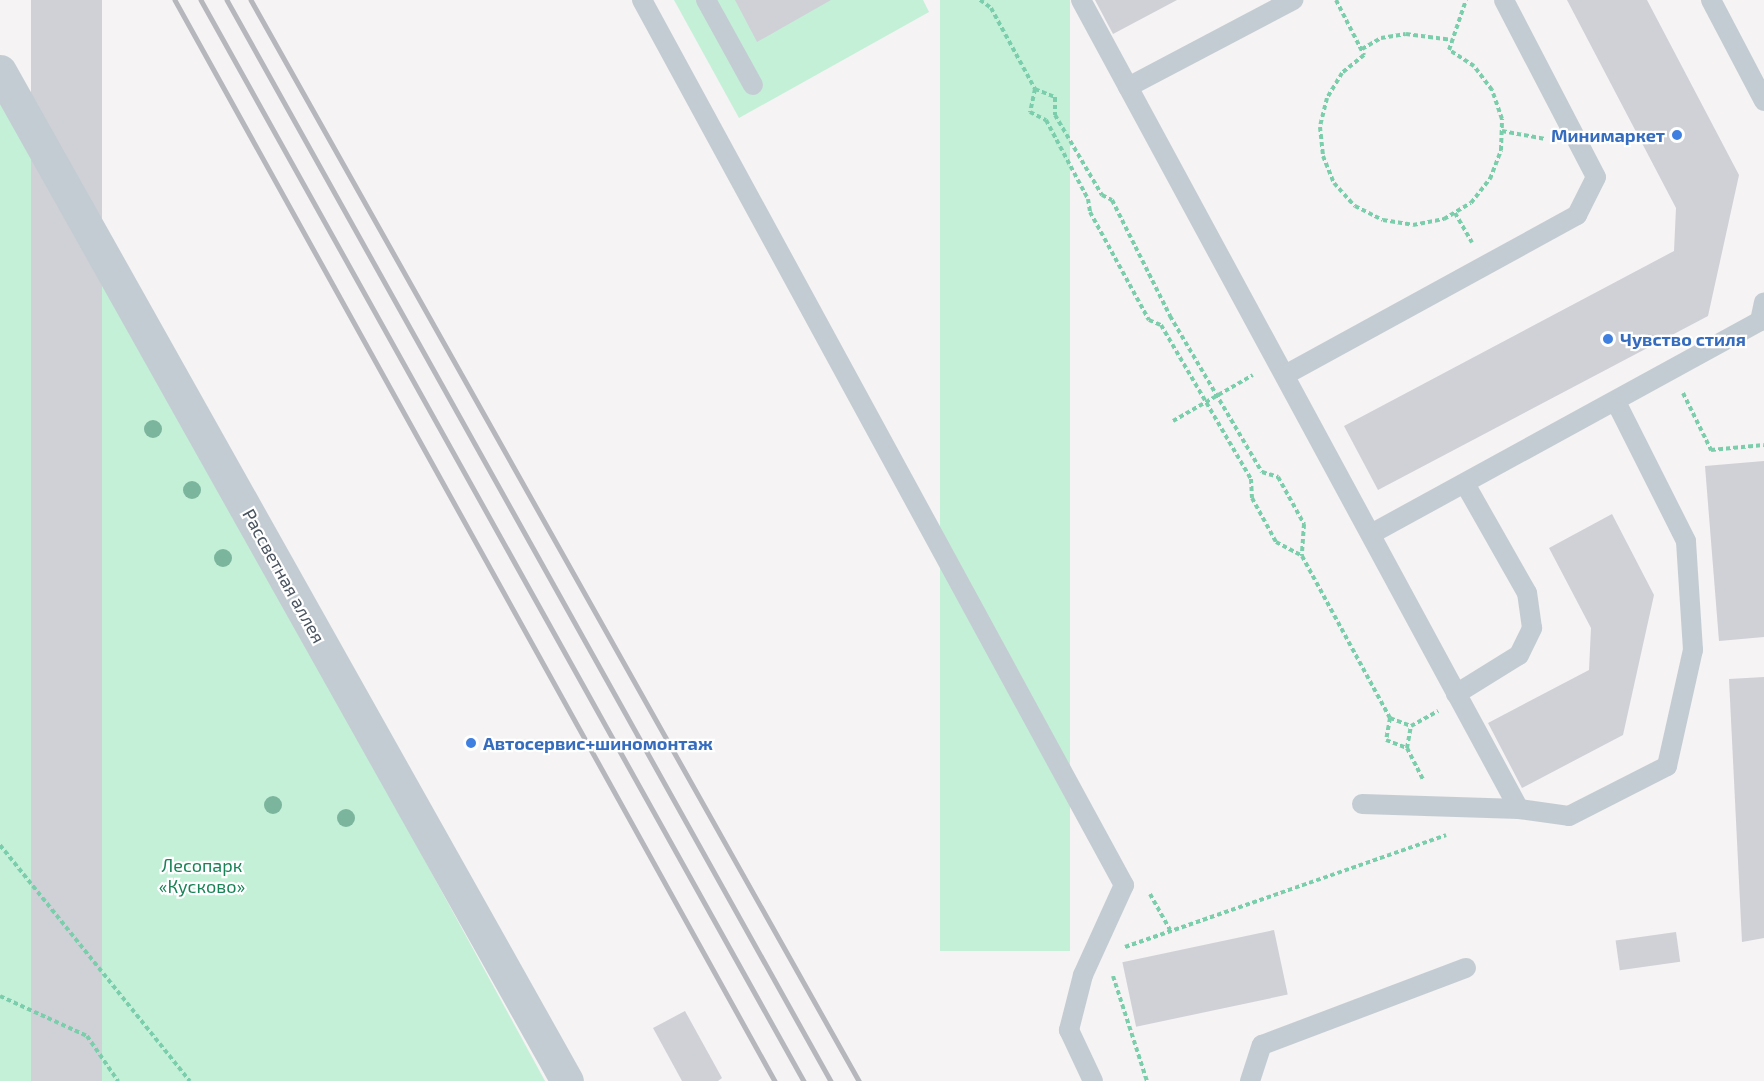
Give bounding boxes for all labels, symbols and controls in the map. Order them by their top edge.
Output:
place label: Минимаркет [1551,124,1665,146]
marker: Минимаркет [1670,128,1684,142]
place label: Чувство стиля [1620,328,1746,350]
marker: Чувство стиля [1601,332,1615,346]
street label: Рассветная аллея [238,505,330,647]
place label: Автосервис+шиномонтаж [483,732,713,754]
marker: Автосервис+шиномонтаж [464,736,478,750]
park label: Лесопарк «Кусково» [159,855,245,898]

